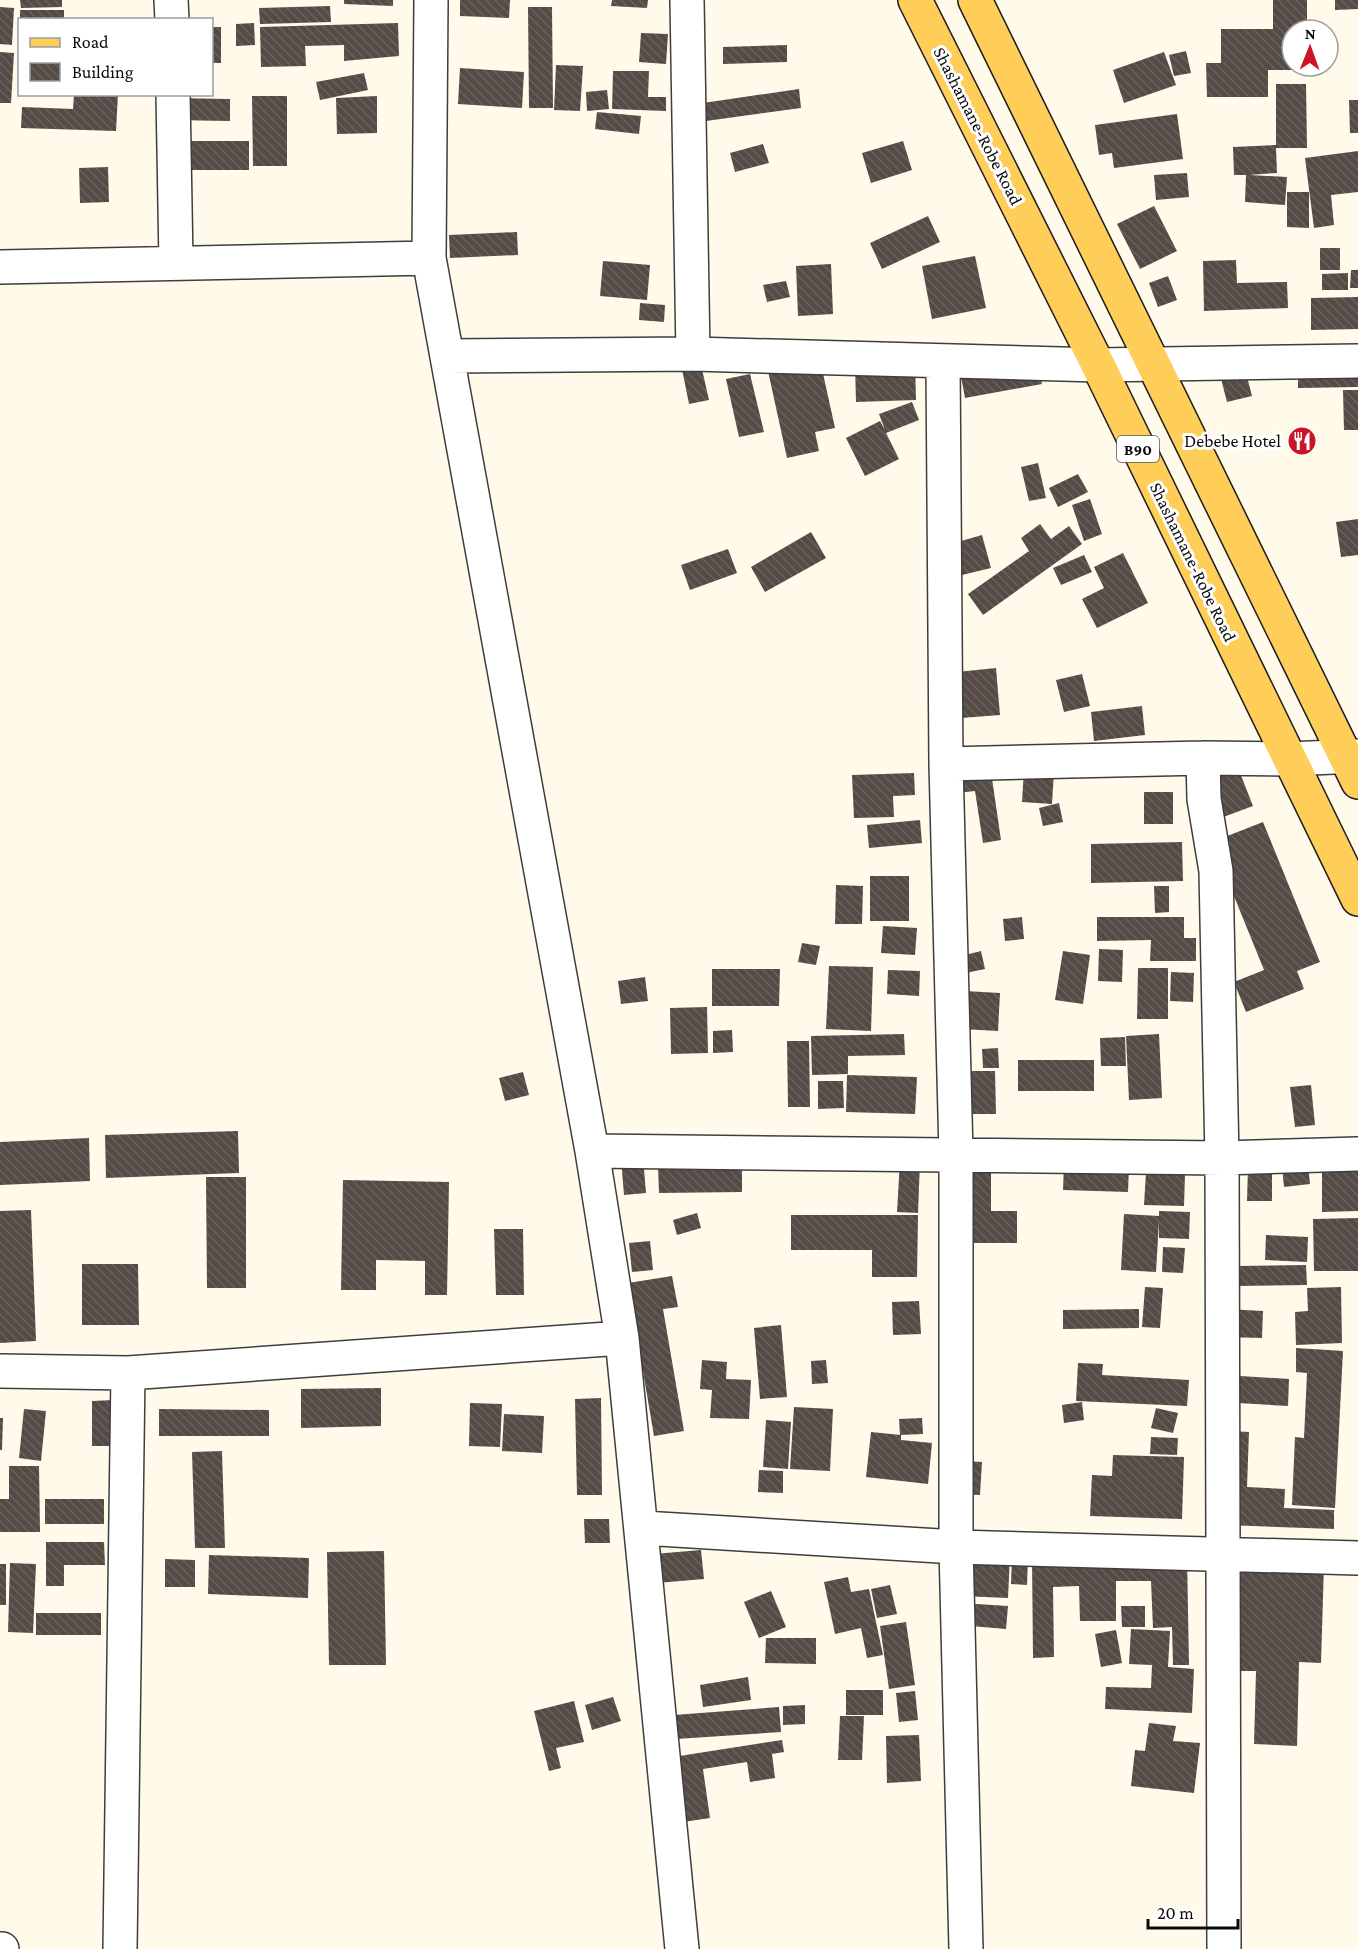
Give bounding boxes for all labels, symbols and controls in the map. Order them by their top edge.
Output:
legend [18,18,213,96]
north arrow [1280,18,1340,78]
text: N [1305,25,1316,42]
text: Road [72,32,109,52]
street label: Shashamane-Robe Road [930,44,1027,209]
text: Building [72,62,134,82]
restaurant icon: Debebe Hotel [1286,425,1318,457]
place label: Debebe Hotel [1184,431,1281,451]
road number: B90 [1117,436,1159,462]
street label: Shashamane-Robe Road [1146,479,1240,645]
scale bar [1148,1892,1238,1930]
text: 20 m [1157,1903,1194,1923]

